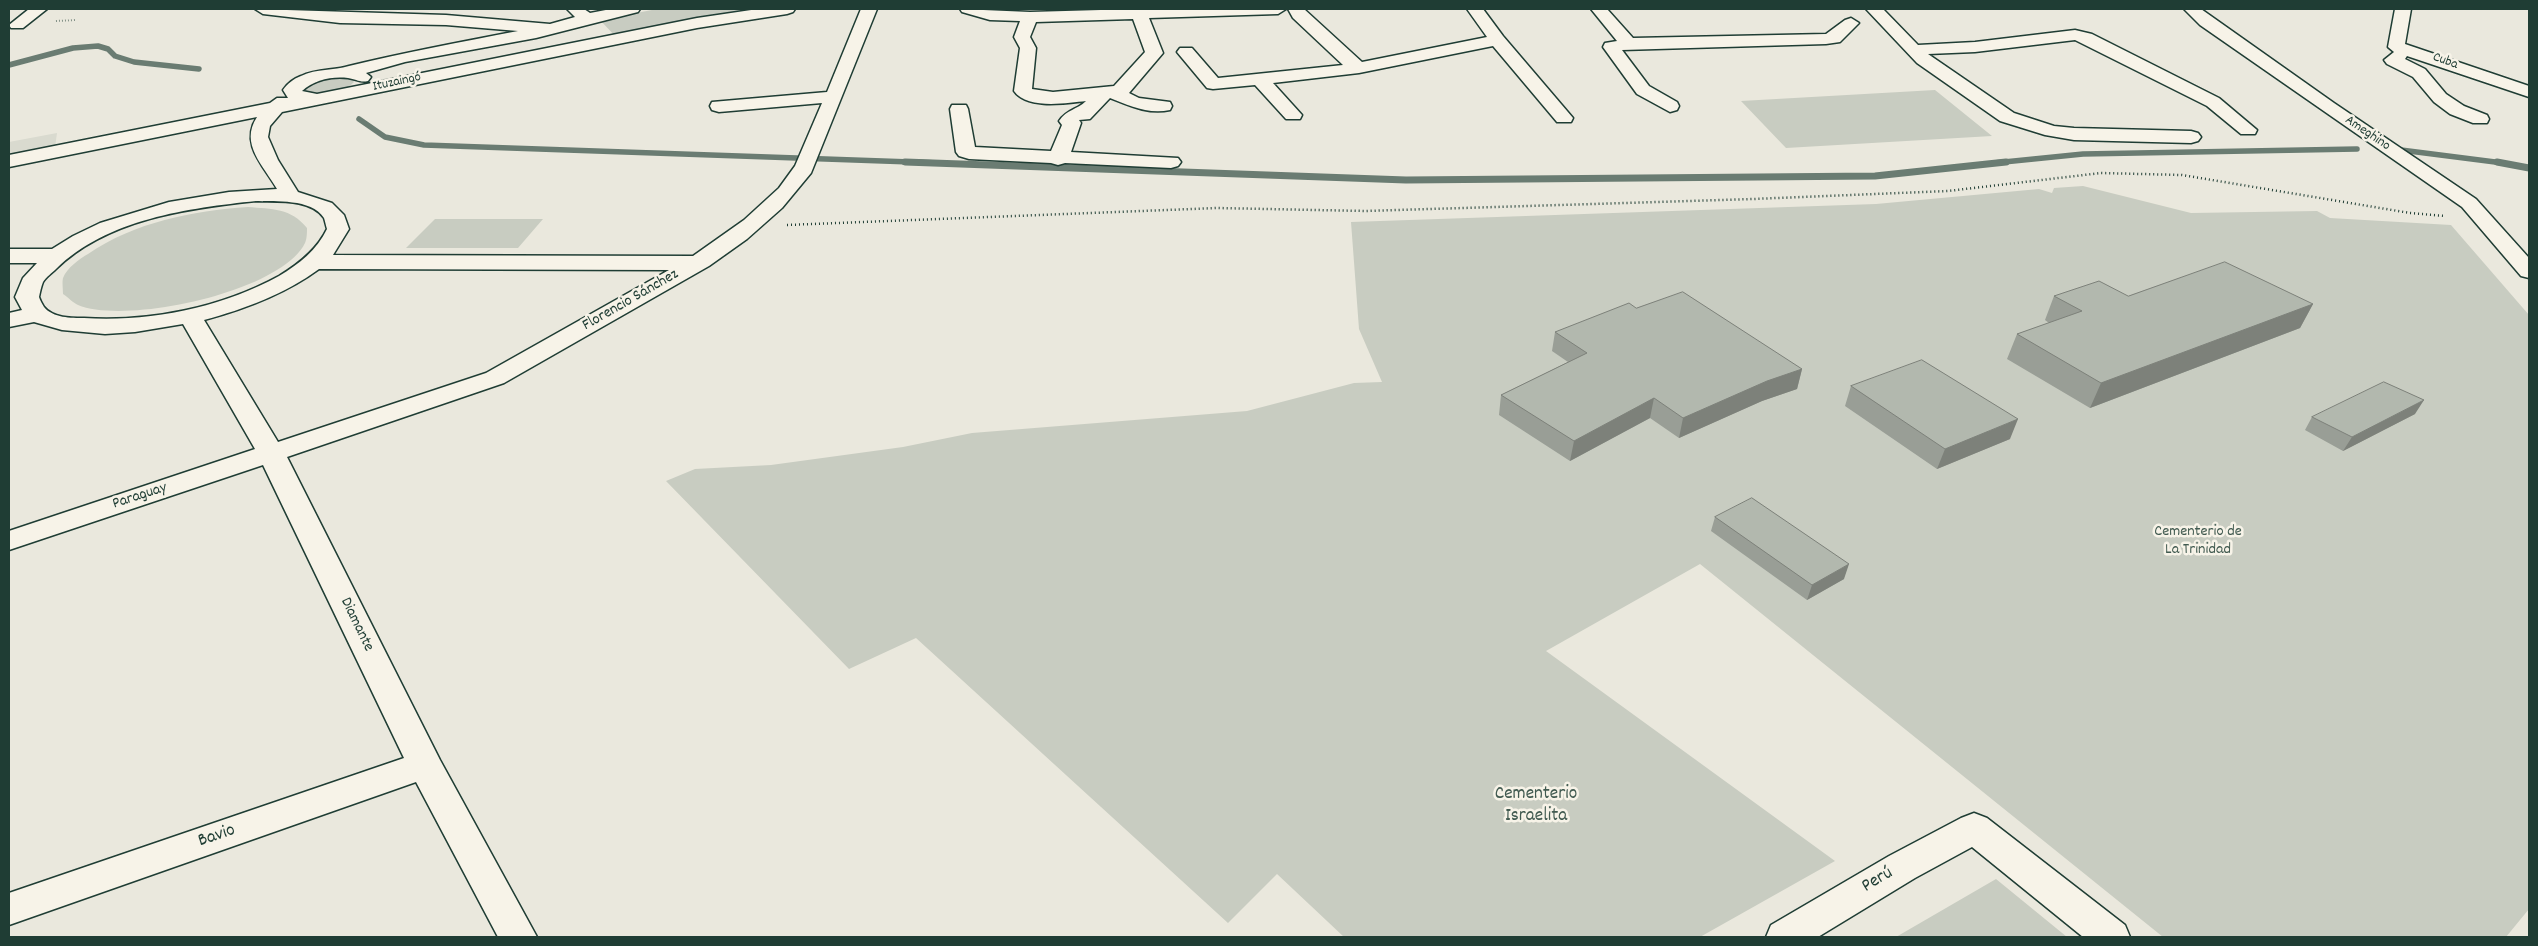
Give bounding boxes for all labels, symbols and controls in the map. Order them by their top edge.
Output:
street label: Cuba [2430,50,2460,74]
street label: Ituzaingó [371,70,423,96]
street label: Ameghino [2341,113,2393,155]
street label: Florencio Sánchez [579,266,683,336]
street label: Paraguay [110,479,170,515]
park label: Cementerio de La Trinidad [2154,523,2242,561]
street label: Diamante [335,595,377,655]
park label: Cementerio Israelita [1495,784,1577,828]
street label: Bavio [195,820,239,854]
street label: Perú [1858,863,1898,899]

